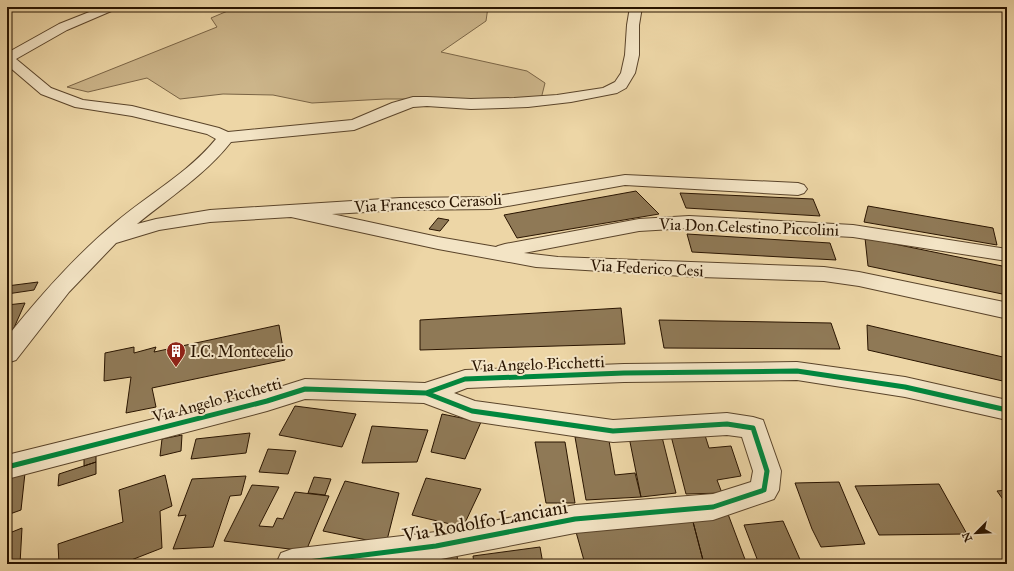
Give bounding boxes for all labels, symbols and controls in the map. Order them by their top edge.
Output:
street label: Via Francesco Cerasoli [353,190,503,216]
street label: Via Don Celestino Piccolini [658,214,840,240]
street label: Via Federico Cesi [589,255,705,280]
building icon: I.C. Montecelio [165,340,187,368]
place label: I.C. Montecelio [190,342,293,361]
street label: Via Angelo Picchetti [470,352,606,377]
street label: Via Angelo Picchetti [149,373,285,428]
street label: Via Rodolfo Lanciani [400,495,569,547]
north arrow [956,513,996,553]
text: N [959,529,975,544]

